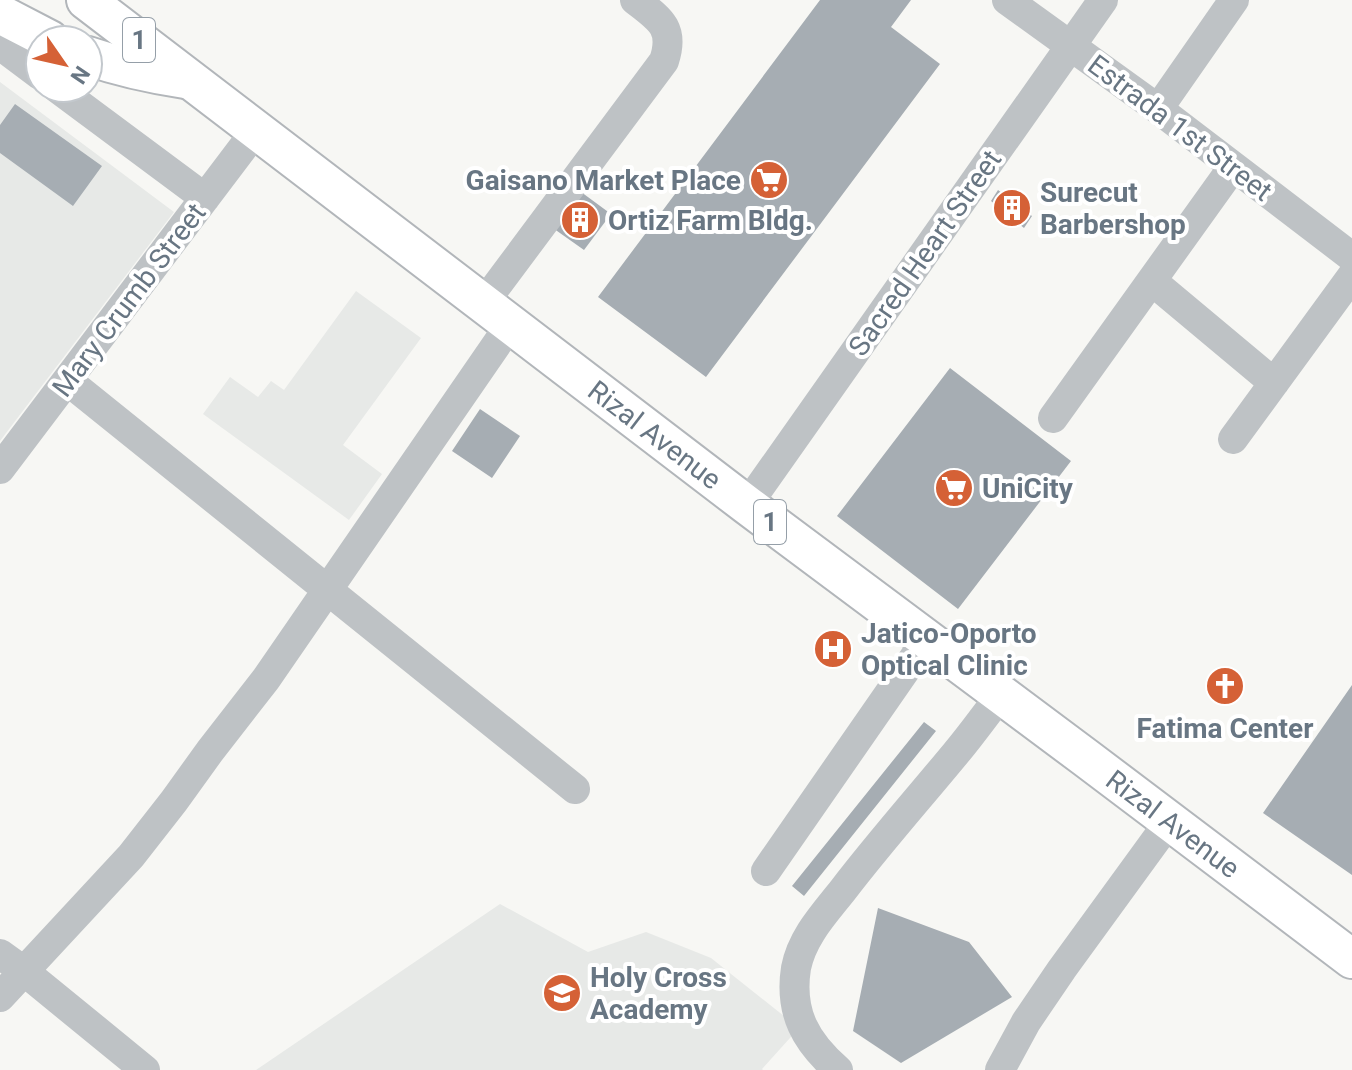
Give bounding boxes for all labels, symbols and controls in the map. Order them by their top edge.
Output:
road number: 1 [123,18,155,62]
north arrow [24,24,104,104]
street label: Estrada 1st Street [1081,48,1279,208]
text: N [65,61,95,88]
street label: Sacred Heart Street [842,144,1008,362]
supermarket icon: Gaisano Market Place [748,159,790,201]
place label: Gaisano Market Place [466,164,741,197]
place label: Surecut Barbershop [1040,176,1186,241]
building icon: Surecut Barbershop [991,187,1033,229]
street label: Mary Crumb Street [45,197,213,403]
building icon: Ortiz Farm Bldg. [559,199,601,241]
place label: Ortiz Farm Bldg. [608,204,813,237]
street label: Rizal Avenue [582,373,728,496]
supermarket icon: UniCity [933,467,975,509]
place label: UniCity [982,472,1074,505]
road number: 1 [754,500,786,544]
place label: Jatico-Oporto Optical Clinic [861,617,1037,682]
hospital icon: Jatico-Oporto Optical Clinic [812,628,854,670]
church icon: Fatima Center [1204,665,1246,707]
place label: Fatima Center [1137,712,1313,745]
street label: Rizal Avenue [1100,763,1246,885]
place label: Holy Cross Academy [590,961,727,1026]
school or university icon: Holy Cross Academy [541,972,583,1014]

